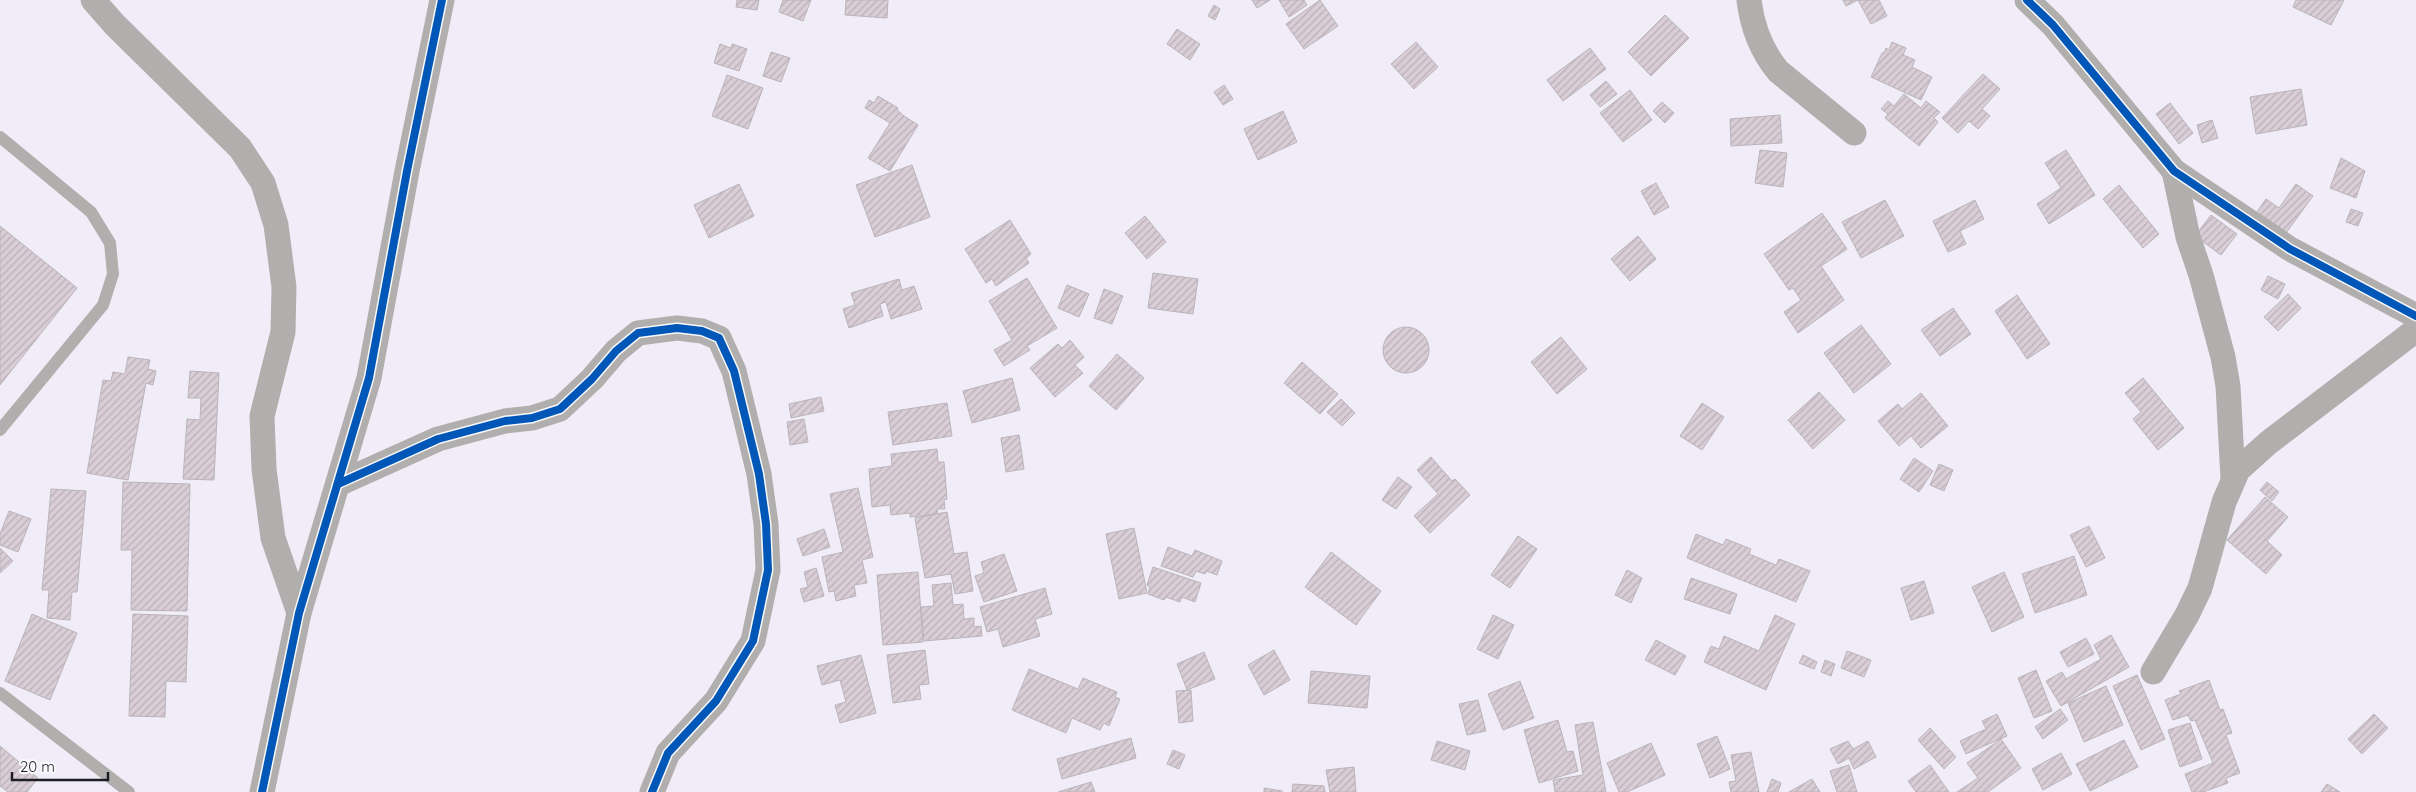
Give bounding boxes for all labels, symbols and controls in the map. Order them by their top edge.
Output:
scale bar [12,750,109,782]
text: 20 m [20,757,55,776]

